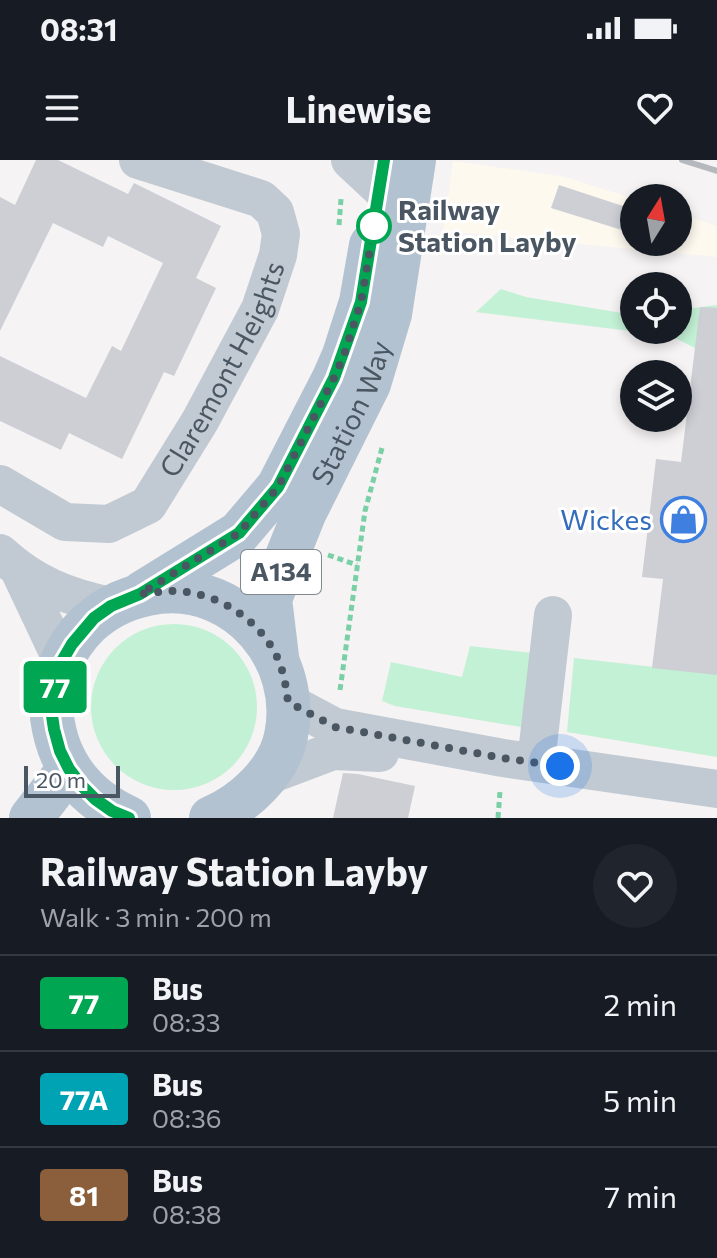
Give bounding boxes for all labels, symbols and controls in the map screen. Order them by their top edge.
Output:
text: 08:31 [40,10,117,47]
icon: menu [40,86,84,130]
text: Linewise [286,86,431,130]
icon: heart [633,86,677,130]
north arrow [620,184,692,256]
map controls [620,184,692,432]
place label: Railway Station Layby [398,192,577,258]
marker: Railway Station Layby [357,209,391,243]
street label: Claremont Heights [152,257,291,483]
button: locate [620,272,692,344]
street label: Station Way [303,336,397,490]
button: layers [620,360,692,432]
shop icon: Wickes [659,496,707,544]
place label: Wickes [560,502,652,536]
road number: A134 [241,550,321,594]
line badge: 77 [19,661,91,713]
text: 77 [40,670,70,704]
your location [540,746,580,786]
scale bar [24,762,120,798]
text: 20 m [36,766,86,793]
button: heart [593,844,677,928]
text: Railway Station Layby [40,847,428,894]
text: Walk · 3 min · 200 m [40,901,272,932]
text: Bus [152,969,203,1006]
text: 2 min [604,985,677,1022]
text: 77 [69,986,99,1020]
text: 08:33 [152,1006,220,1037]
text: Bus [152,1065,203,1102]
text: 5 min [603,1081,677,1118]
text: 77A [60,1082,108,1116]
text: 08:36 [152,1102,222,1133]
text: Bus [152,1161,203,1198]
text: 7 min [604,1177,677,1214]
text: 81 [69,1178,99,1212]
text: 08:38 [152,1198,222,1229]

